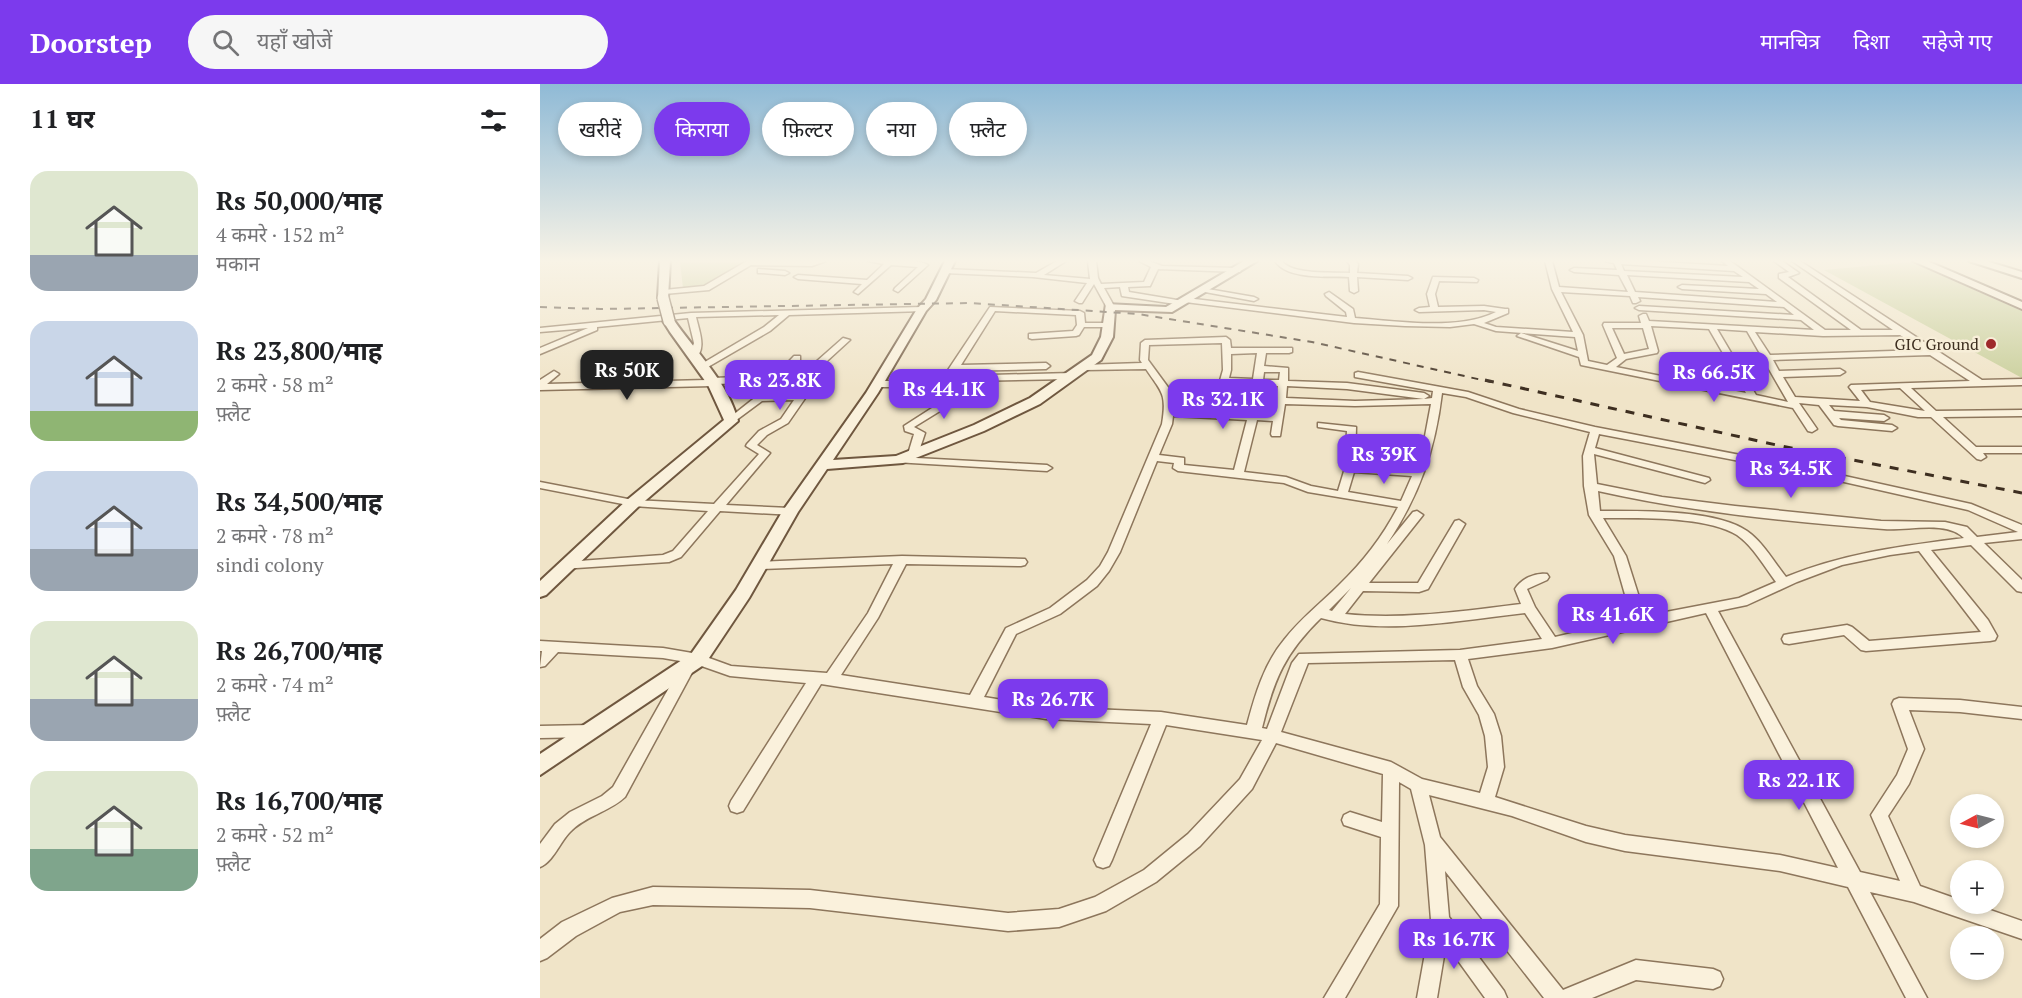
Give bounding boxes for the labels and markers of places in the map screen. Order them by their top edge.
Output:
place label: GIC Ground [1895,333,1979,355]
marker: GIC Ground [1984,337,1998,351]
pin: Rs 50K [578,350,676,401]
pin: Rs 66.5K [1652,352,1776,403]
pin: Rs 23.8K [718,360,842,411]
pin: Rs 44.1K [882,369,1006,420]
pin: Rs 32.1K [1161,379,1285,430]
pin: Rs 39K [1335,434,1433,485]
pin: Rs 34.5K [1729,448,1853,499]
pin: Rs 41.6K [1551,594,1675,645]
pin: Rs 26.7K [991,679,1115,730]
pin: Rs 22.1K [1737,760,1861,811]
pin: Rs 16.7K [1392,919,1516,970]

